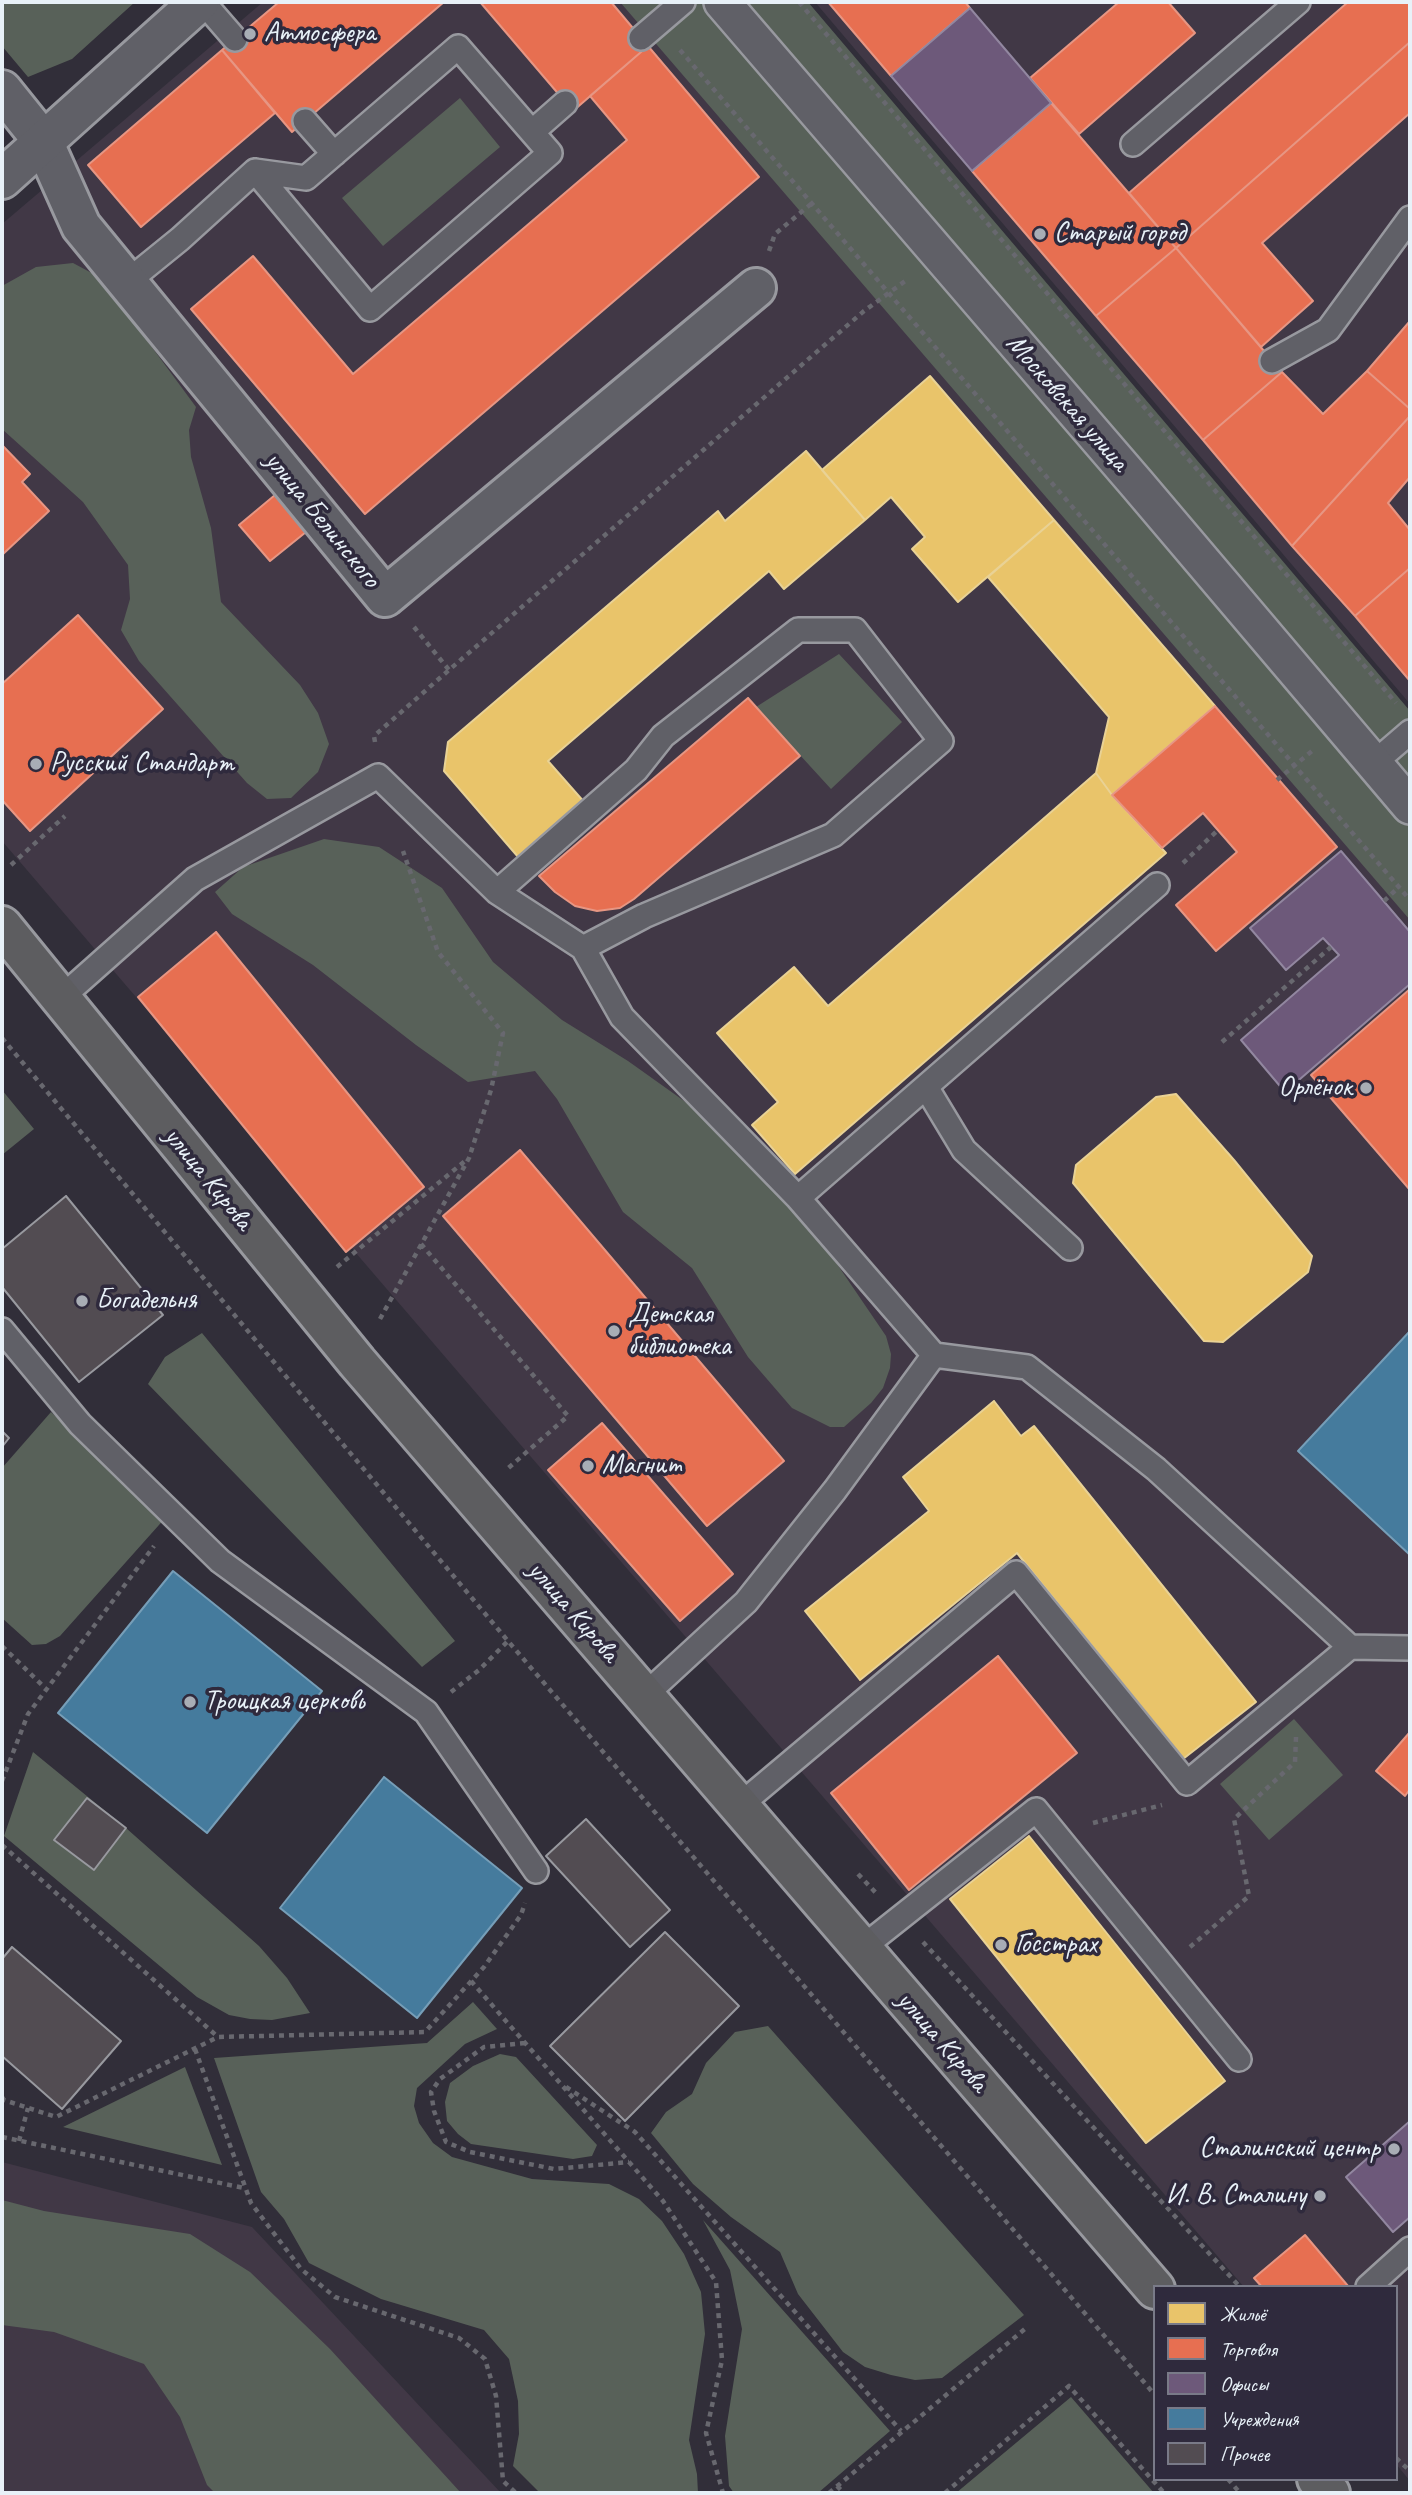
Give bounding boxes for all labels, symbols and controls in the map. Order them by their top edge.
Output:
place label: Атмосфера [264,17,375,51]
marker: Атмосфера [242,26,258,42]
place label: Старый город [1054,217,1185,251]
marker: Старый город [1032,226,1048,242]
street label: Московская улица [998,327,1136,479]
street label: улица Белинского [257,445,387,595]
place label: Русский Стандарт [50,747,234,781]
marker: Русский Стандарт [28,756,44,772]
place label: Орлёнок [1278,1071,1352,1105]
marker: Орлёнок [1358,1080,1374,1096]
street label: улица Кирова [156,1121,260,1237]
place label: Богадельня [96,1284,197,1318]
marker: Богадельня [74,1293,90,1309]
place label: Детская библиотека [628,1298,731,1364]
marker: Детская библиотека [606,1323,622,1339]
place label: Магнит [602,1449,682,1483]
marker: Магнит [580,1458,596,1474]
street label: улица Кирова [520,1554,626,1670]
place label: Троицкая церковь [204,1685,364,1719]
marker: Троицкая церковь [182,1694,198,1710]
place label: Госстрах [1015,1928,1097,1962]
marker: Госстрах [993,1937,1009,1953]
street label: улица Кирова [889,1984,995,2100]
place label: Сталинский центр [1199,2132,1380,2166]
marker: Сталинский центр [1386,2141,1402,2157]
place label: И. В. Сталину [1166,2179,1306,2213]
marker: И. В. Сталину [1312,2188,1328,2204]
legend [1153,2285,1398,2481]
text: Жильё [1220,2301,1266,2327]
text: Торговля [1220,2336,1277,2362]
text: Офисы [1220,2371,1268,2397]
text: Учреждения [1220,2406,1299,2432]
text: Прочее [1220,2441,1269,2467]

